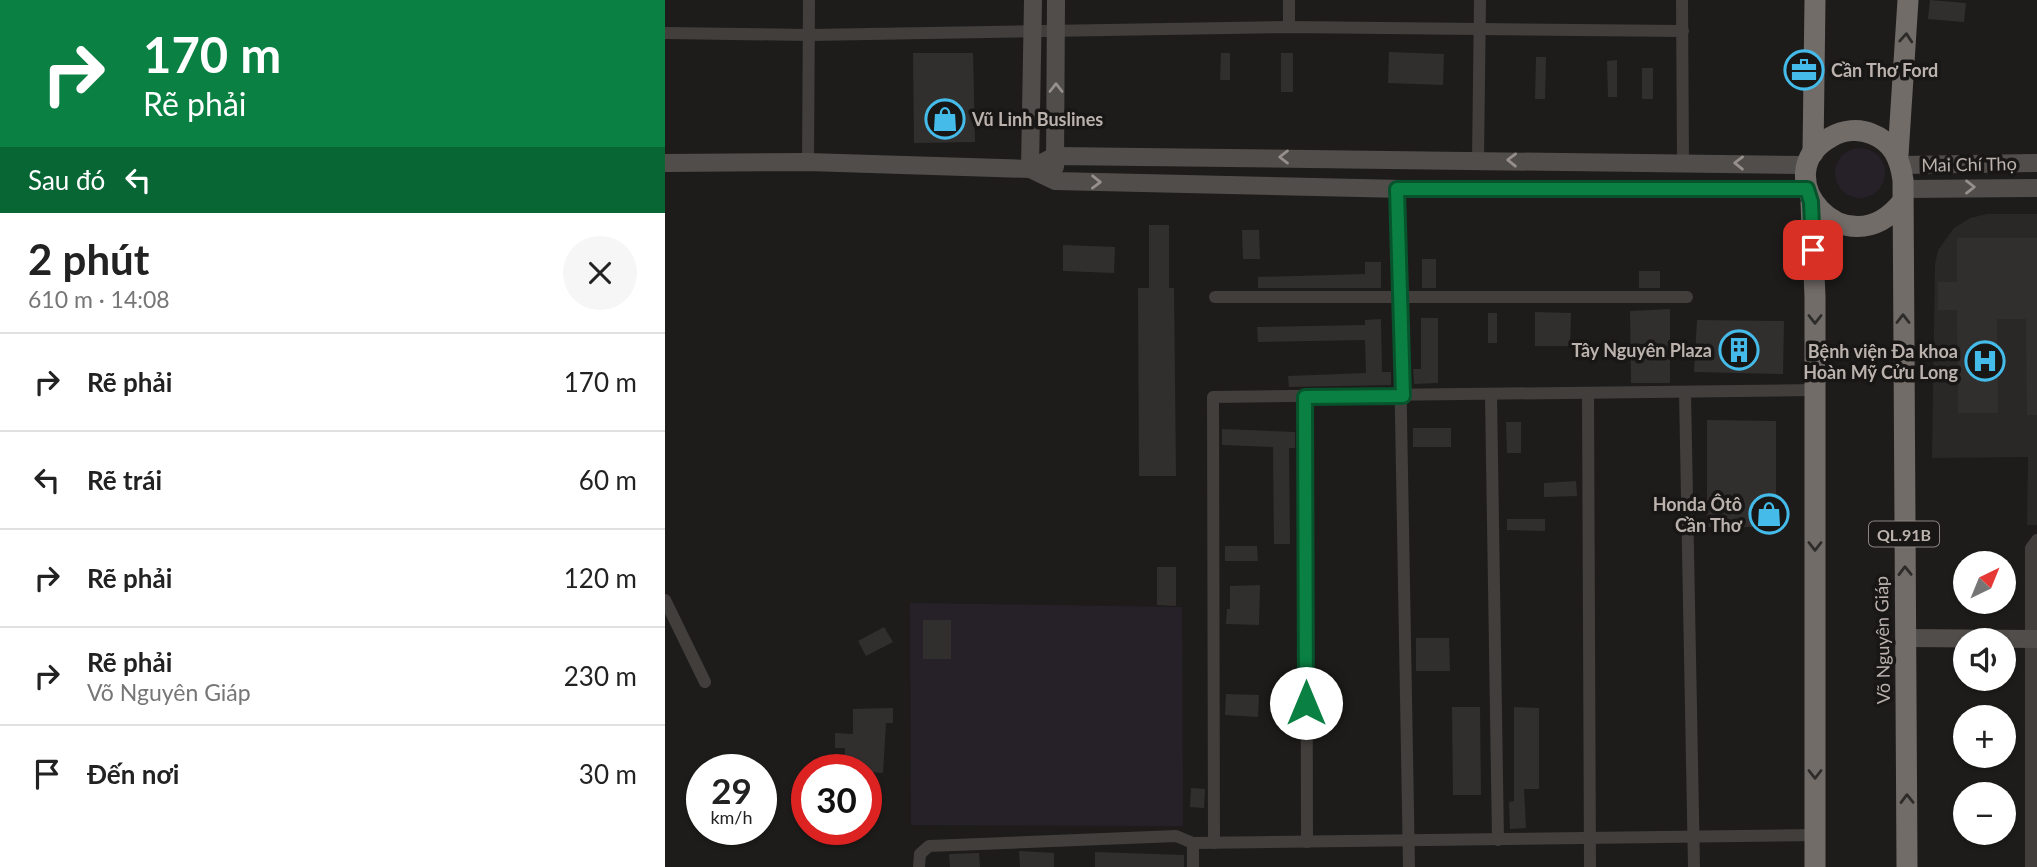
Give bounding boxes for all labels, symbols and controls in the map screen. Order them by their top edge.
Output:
text: 170 m [143,25,281,83]
icon: right [28,28,119,119]
one-way arrow [1898,32,1913,43]
office icon: Cần Thơ Ford [1783,49,1825,91]
place label: Cần Thơ Ford [1831,59,1938,81]
one-way arrow [1048,83,1064,93]
text: Rẽ phải [143,84,246,123]
shop icon: Vũ Linh Buslines [924,98,966,140]
place label: Vũ Linh Buslines [971,108,1103,130]
one-way arrow [1278,149,1289,165]
one-way arrow [1506,152,1517,167]
street label: Mai Chí Thọ [1921,152,2017,176]
one-way arrow [1733,155,1744,171]
icon: left [119,161,157,199]
text: Sau đó [28,164,105,196]
one-way arrow [1091,174,1101,190]
one-way arrow [1965,179,1976,195]
pin [1783,220,1843,280]
icon: arrive [1794,231,1832,269]
text: 2 phút [28,234,149,284]
button: close [563,236,637,310]
text: 610 m · 14:08 [28,285,170,313]
one-way arrow [1807,314,1823,325]
one-way arrow [1895,314,1911,324]
building icon: Tây Nguyên Plaza [1718,329,1760,371]
place label: Tây Nguyên Plaza [1572,339,1712,361]
place label: Bệnh viện Đa khoa Hoàn Mỹ Cửu Long [1803,340,1958,383]
hospital icon: Bệnh viện Đa khoa Hoàn Mỹ Cửu Long [1964,340,2006,382]
icon: right [28,363,66,401]
text: Rẽ phải [87,366,172,398]
text: 170 m [564,366,637,398]
icon: left [28,461,66,499]
text: Rẽ trái [87,464,162,496]
text: 60 m [579,464,637,496]
place label: Honda Ôtô Cần Thơ [1653,493,1743,536]
shop icon: Honda Ôtô Cần Thơ [1748,493,1790,535]
road number: QL.91B [1869,522,1939,547]
one-way arrow [1807,542,1823,552]
north arrow [1953,551,2016,614]
map controls [1953,551,2016,845]
icon: right [28,559,66,597]
text: Rẽ phải [87,562,172,594]
text: 120 m [564,562,637,594]
one-way arrow [1897,566,1912,577]
street label: Võ Nguyên Giáp [1870,576,1894,704]
button: sound [1953,628,2016,691]
text: Rẽ phải [87,646,172,678]
icon: right [28,657,66,695]
text: 230 m [564,660,637,692]
position arrow [1269,666,1343,740]
text: Võ Nguyên Giáp [87,678,251,706]
button: + [1953,705,2016,768]
speed limit sign: 30 [791,754,882,845]
icon: arrive [28,755,66,793]
text: Đến nơi [87,758,179,790]
text: 30 m [579,758,637,790]
text: 29 [711,769,752,811]
one-way arrow [1807,769,1823,780]
button: − [1953,782,2016,845]
one-way arrow [1899,793,1915,804]
text: km/h [710,806,753,828]

